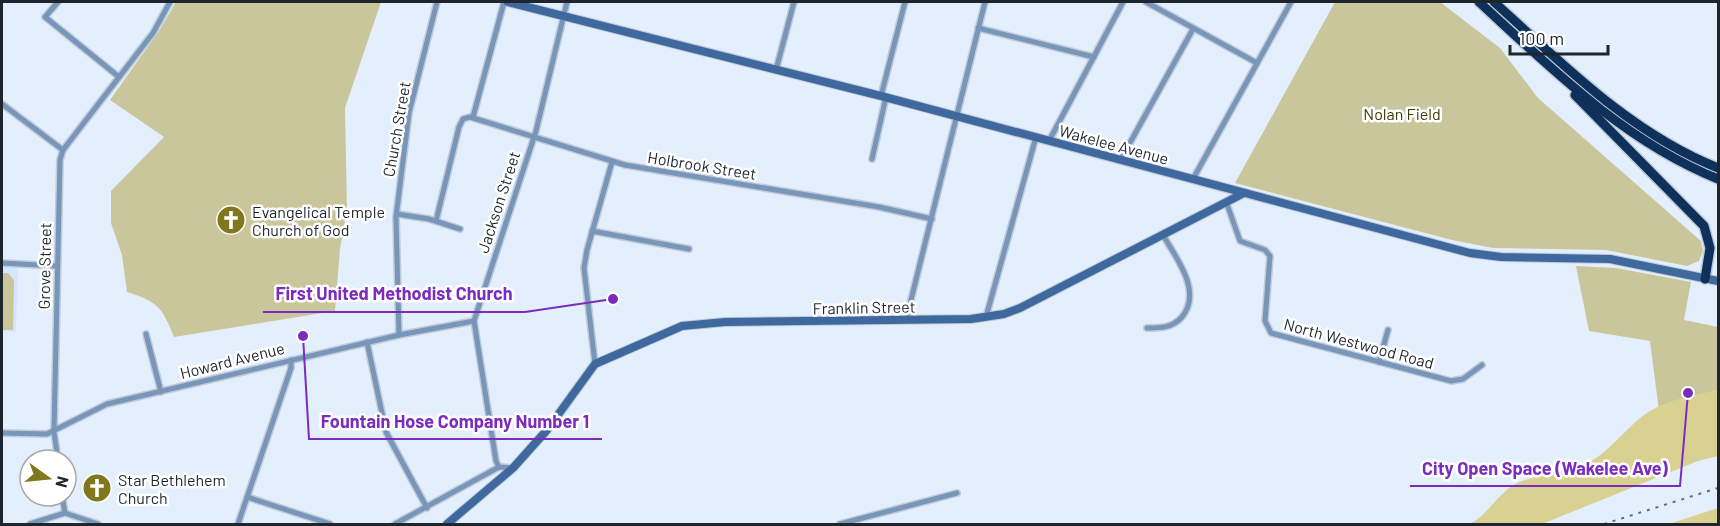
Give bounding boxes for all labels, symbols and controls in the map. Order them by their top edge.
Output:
scale bar [1510,18,1608,56]
text: 100 m [1519,27,1564,49]
street label: Church Street [378,80,414,178]
park label: Nolan Field [1363,104,1441,123]
street label: Wakelee Avenue [1057,120,1171,168]
street label: Holbrook Street [646,147,758,183]
street label: Jackson Street [473,149,523,255]
place label: Evangelical Temple Church of God [252,202,385,239]
church icon: Evangelical Temple Church of God [215,204,247,236]
street label: Grove Street [34,222,54,310]
callout: First United Methodist Church [263,276,525,312]
text: First United Methodist Church [275,282,513,304]
street label: Franklin Street [812,297,916,317]
street label: North Westwood Road [1282,314,1436,372]
street label: Howard Avenue [178,338,286,382]
callout: Fountain Hose Company Number 1 [309,403,602,439]
text: Fountain Hose Company Number 1 [321,410,589,432]
north arrow [18,448,78,508]
callout: City Open Space (Wakelee Ave) [1410,450,1680,486]
text: City Open Space (Wakelee Ave) [1422,457,1669,479]
place label: Star Bethlehem Church [118,470,226,507]
church icon: Star Bethlehem Church [81,472,113,504]
text: N [52,474,74,490]

